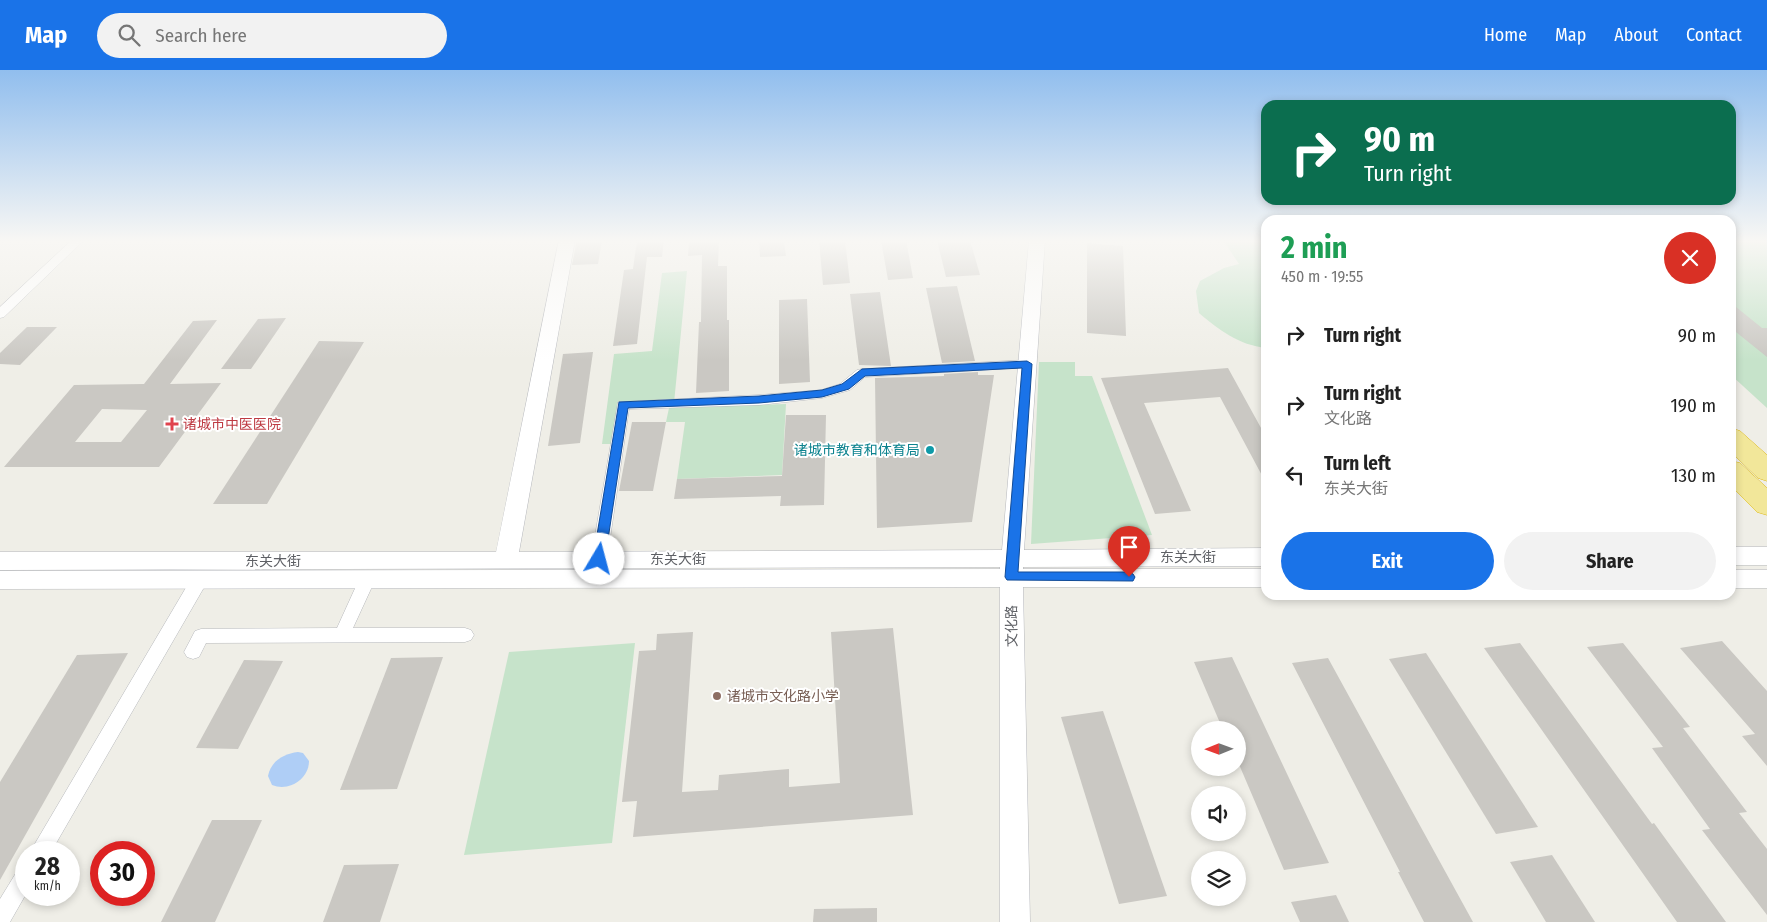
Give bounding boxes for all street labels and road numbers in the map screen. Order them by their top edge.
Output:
street label: 东关大街 [1160,549,1216,566]
street label: 东关大街 [650,551,706,568]
street label: 东关大街 [245,553,301,570]
street label: 文化路 [1003,605,1021,647]

